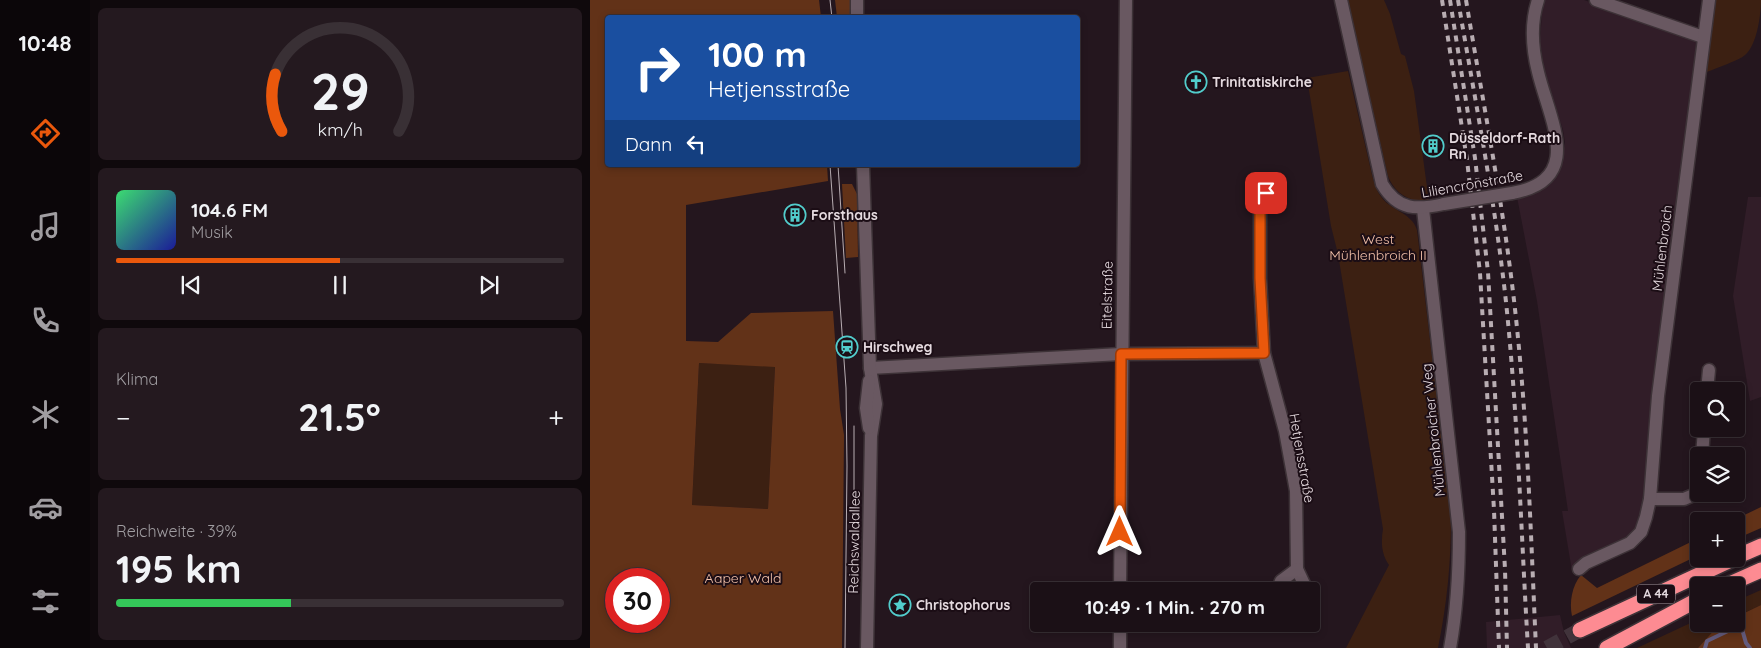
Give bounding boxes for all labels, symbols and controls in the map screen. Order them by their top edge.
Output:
text: 10:48 [18,29,72,57]
text: 100 m [708,32,807,76]
icon: right [625,35,690,100]
text: 29 [310,58,370,123]
church icon: Trinitatiskirche [1184,70,1208,94]
place label: Trinitatiskirche [1212,73,1312,91]
text: Hetjensstraße [708,75,850,103]
icon: directions [28,116,63,151]
text: km/h [317,118,363,140]
place label: Düsseldorf-Rath Rn [1449,129,1560,163]
icon: left [682,130,710,158]
text: Dann [625,132,672,156]
building icon: Düsseldorf-Rath Rn [1421,134,1445,158]
street label: Liliencronstraße [1420,166,1524,202]
pin [1245,172,1287,214]
icon: arrive [1252,179,1280,207]
text: 104.6 FM [191,198,268,222]
building icon: Forsthaus [783,203,807,227]
street label: Mühlenbroich [1648,204,1676,292]
place label: Forsthaus [811,206,878,224]
icon: music [28,209,63,244]
text: Musik [191,222,233,242]
park label: West Mühlenbroich II [1329,230,1427,264]
street label: Eitelstraße [1097,261,1117,329]
icon: previous [177,271,205,299]
icon: pause [326,271,354,299]
icon: next [475,271,503,299]
icon: phone [28,303,63,338]
station icon: Hirschweg [835,335,859,359]
place label: Hirschweg [863,338,933,356]
street label: Mühlenbroicher Weg [1417,363,1449,497]
text: Klima [116,369,158,389]
map controls [1690,382,1745,632]
button: search [1690,382,1745,437]
text: 21.5° [298,393,381,441]
icon: climate [28,397,63,432]
text: − [116,400,131,435]
text: + [548,400,564,435]
street label: Hetjensstraße [1285,412,1319,504]
button: layers [1690,447,1745,502]
icon: car [28,490,63,525]
street label: Reichswaldallee [844,490,864,594]
position arrow [1093,505,1145,557]
button: + [1690,512,1745,567]
text: Reichweite · 39% [116,521,237,541]
text: 195 km [116,545,242,593]
speed limit sign: 30 [605,568,670,633]
park label: Aaper Wald [705,569,781,587]
button: − [1690,577,1745,632]
icon: filters [28,584,63,619]
road number: A 44 [1637,584,1675,604]
place icon: Christophorus [888,593,912,617]
text: 10:49 · 1 Min. · 270 m [1085,595,1265,619]
place label: Christophorus [916,596,1011,614]

